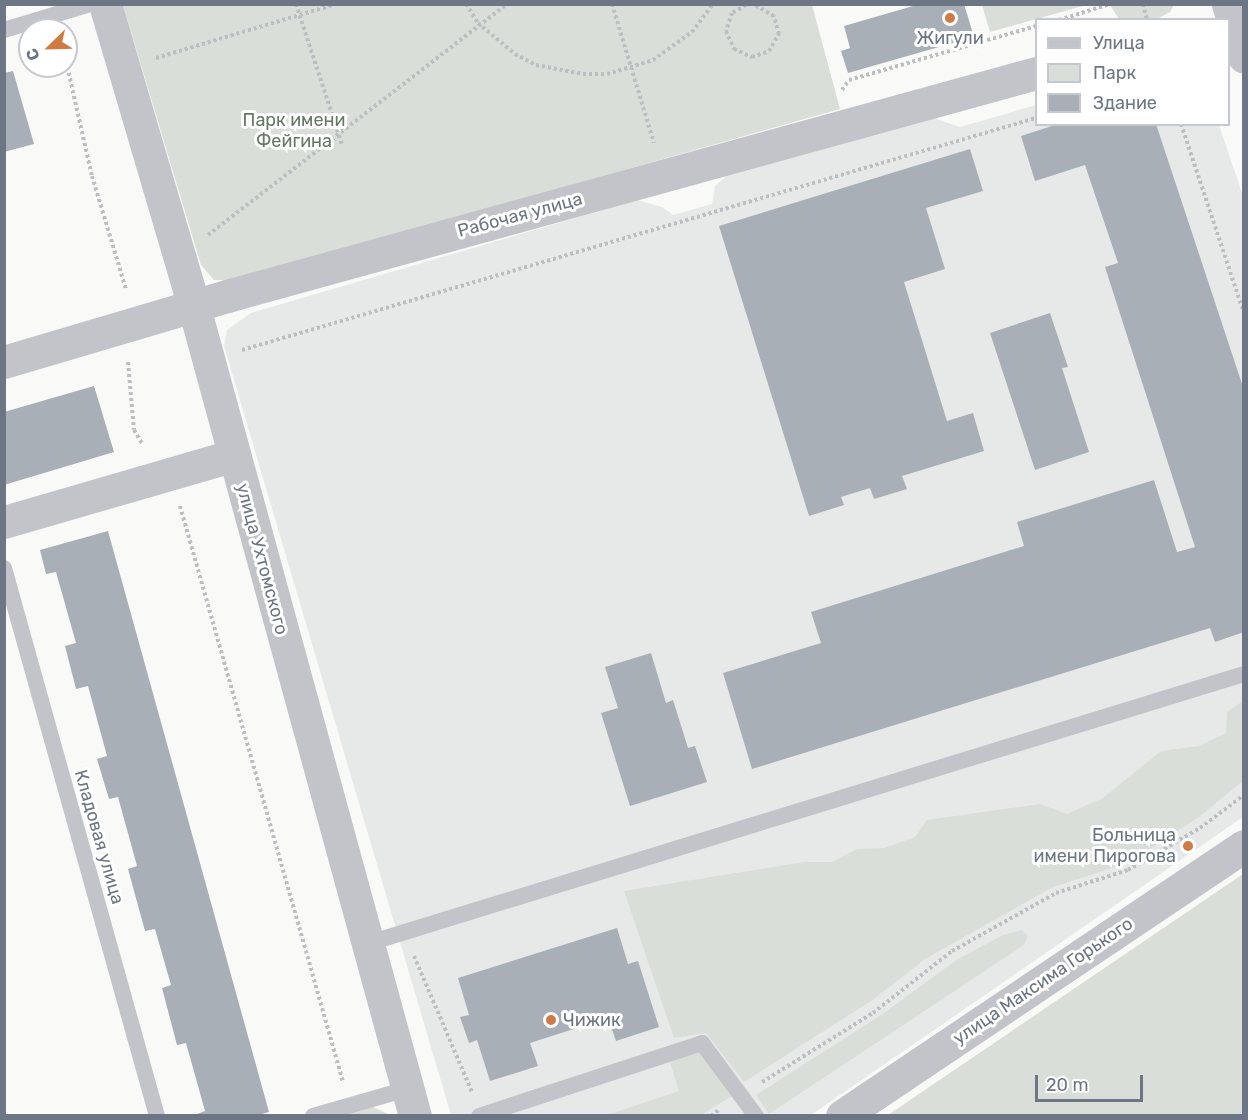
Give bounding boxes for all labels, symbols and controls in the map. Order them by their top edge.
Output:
marker: Жигули [943,11,957,25]
north arrow [18,18,78,78]
legend [1035,18,1230,126]
place label: Жигули [916,27,984,49]
text: Улица [1093,32,1145,54]
text: С [22,46,44,63]
text: Парк [1093,62,1136,84]
text: Здание [1093,92,1157,114]
park label: Парк имени Фейгина [243,110,345,152]
street label: Рабочая улица [455,188,585,242]
street label: улица Ухтомского [231,481,293,637]
street label: Кладовая улица [69,767,129,907]
place label: Больница имени Пирогова [1034,825,1176,868]
marker: Больница имени Пирогова [1181,839,1195,853]
street label: улица Максима Горького [949,913,1137,1049]
place label: Чижик [563,1009,621,1031]
marker: Чижик [544,1013,558,1027]
scale bar [1038,1063,1146,1101]
text: 20 m [1046,1074,1088,1096]

